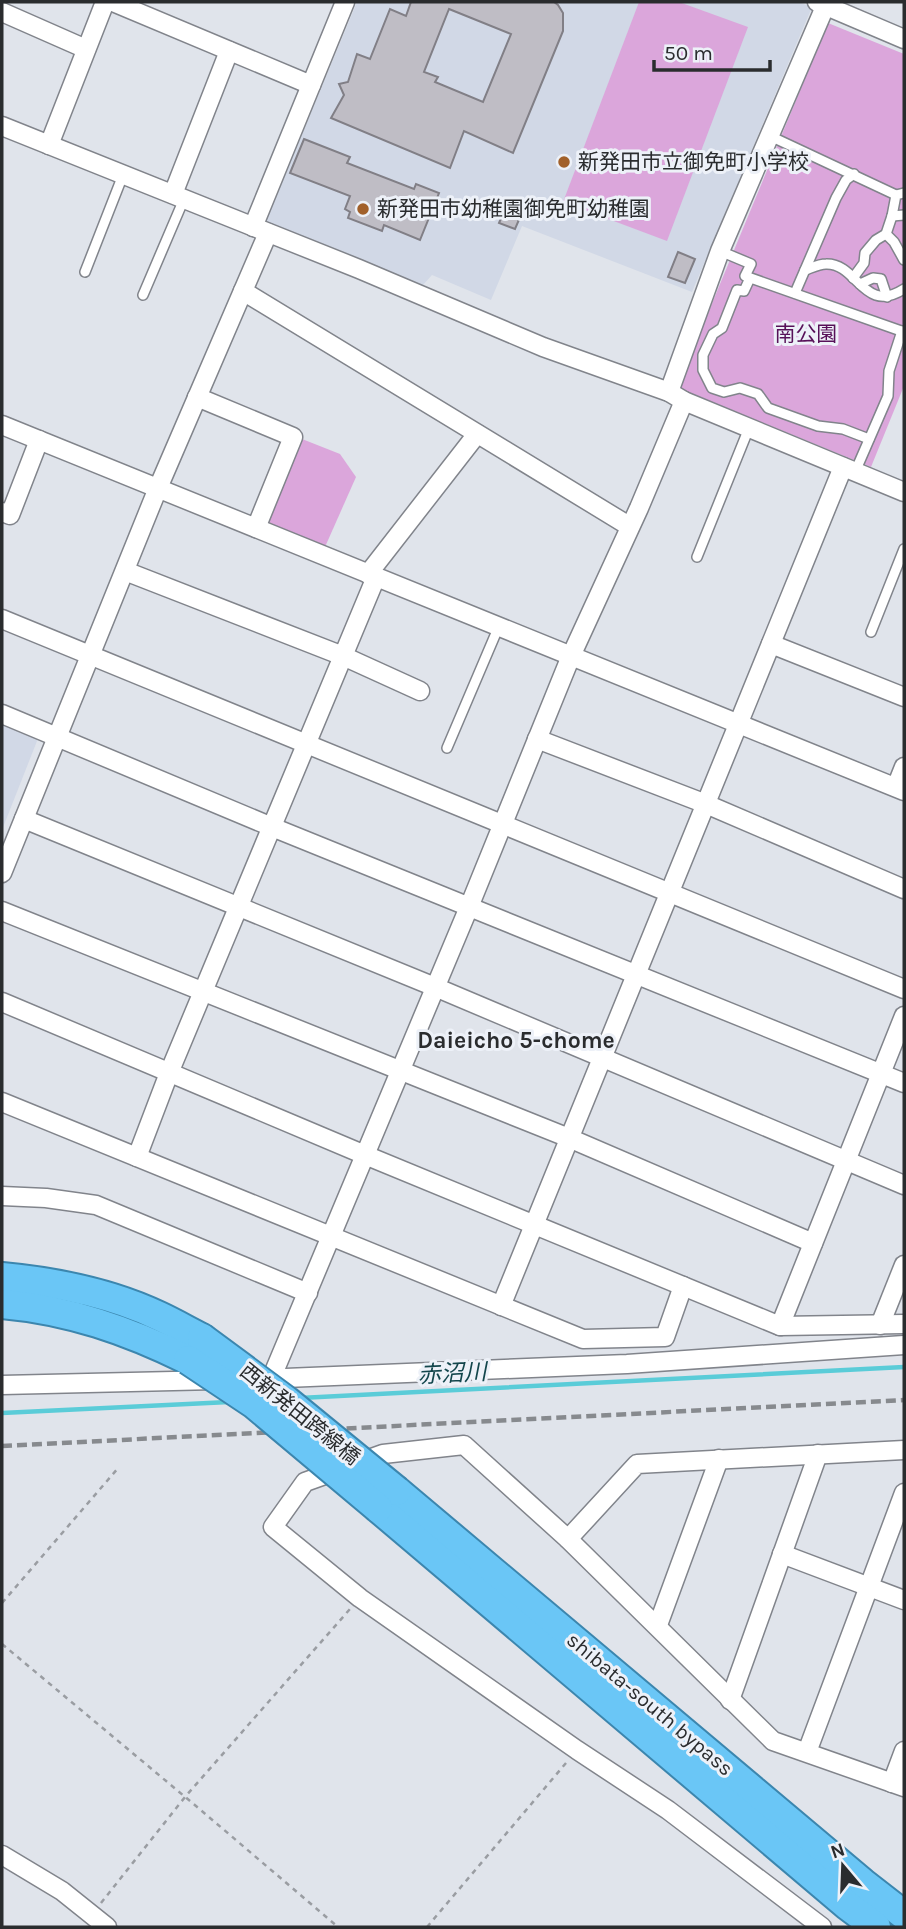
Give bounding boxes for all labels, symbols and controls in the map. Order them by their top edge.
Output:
scale bar [654,28,769,72]
text: 50 m [664,41,713,65]
place label: 新発田市立御免町小学校 [578,150,809,174]
marker: 新発田市立御免町小学校 [556,154,572,170]
place label: 新発田市幼稚園御免町幼稚園 [377,197,650,221]
marker: 新発田市幼稚園御免町幼稚園 [355,201,371,217]
park label: 南公園 [775,322,838,346]
district label: Daieicho 5-chome [417,1027,615,1054]
street label: 西新発田跨線橋 [235,1358,365,1470]
water label: 赤沼川 [417,1358,490,1389]
street label: shibata-south bypass [562,1627,738,1781]
north arrow [808,1831,878,1901]
text: N [828,1838,848,1863]

